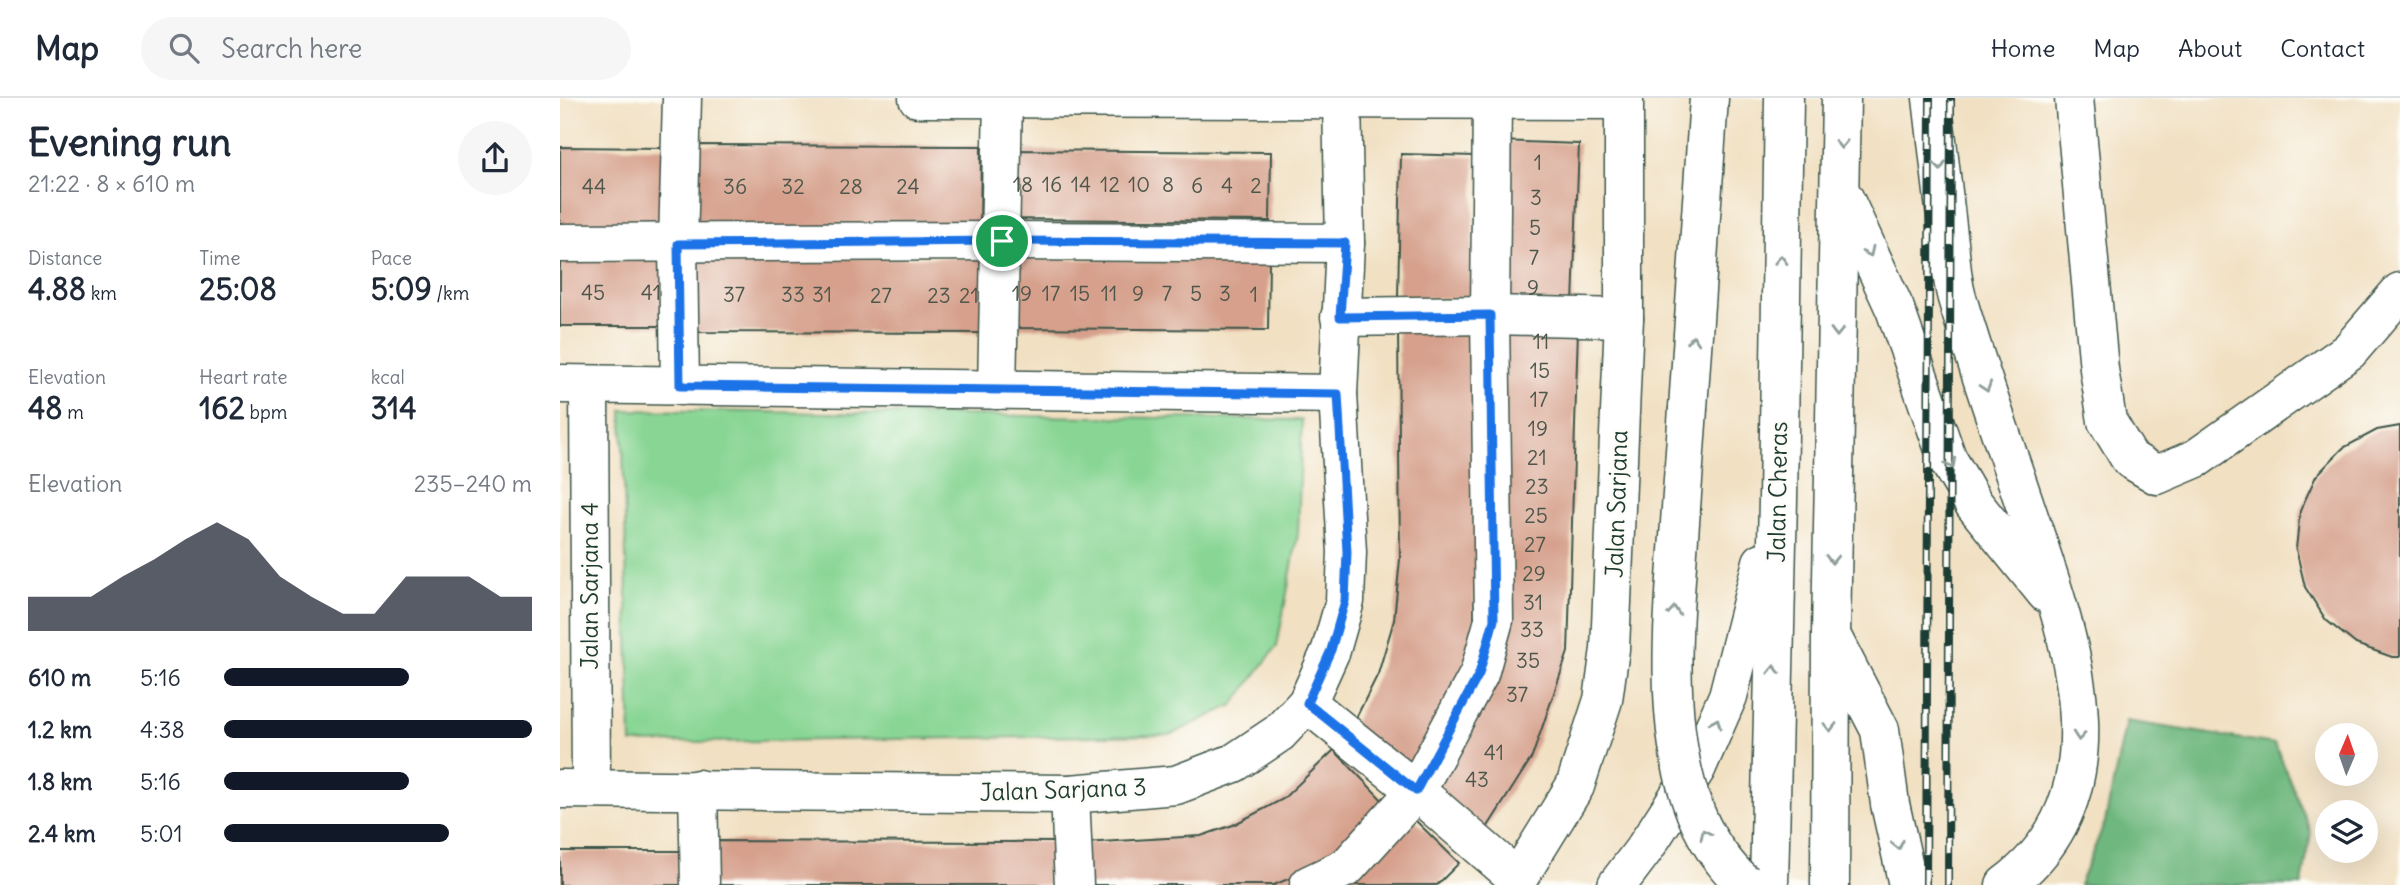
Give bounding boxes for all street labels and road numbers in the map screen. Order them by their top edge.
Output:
street label: Jalan Cheras [1761,421,1793,563]
street label: Jalan Sarjana [1598,429,1634,578]
street label: Jalan Sarjana 4 [574,502,604,670]
street label: Jalan Sarjana 3 [979,771,1147,807]

